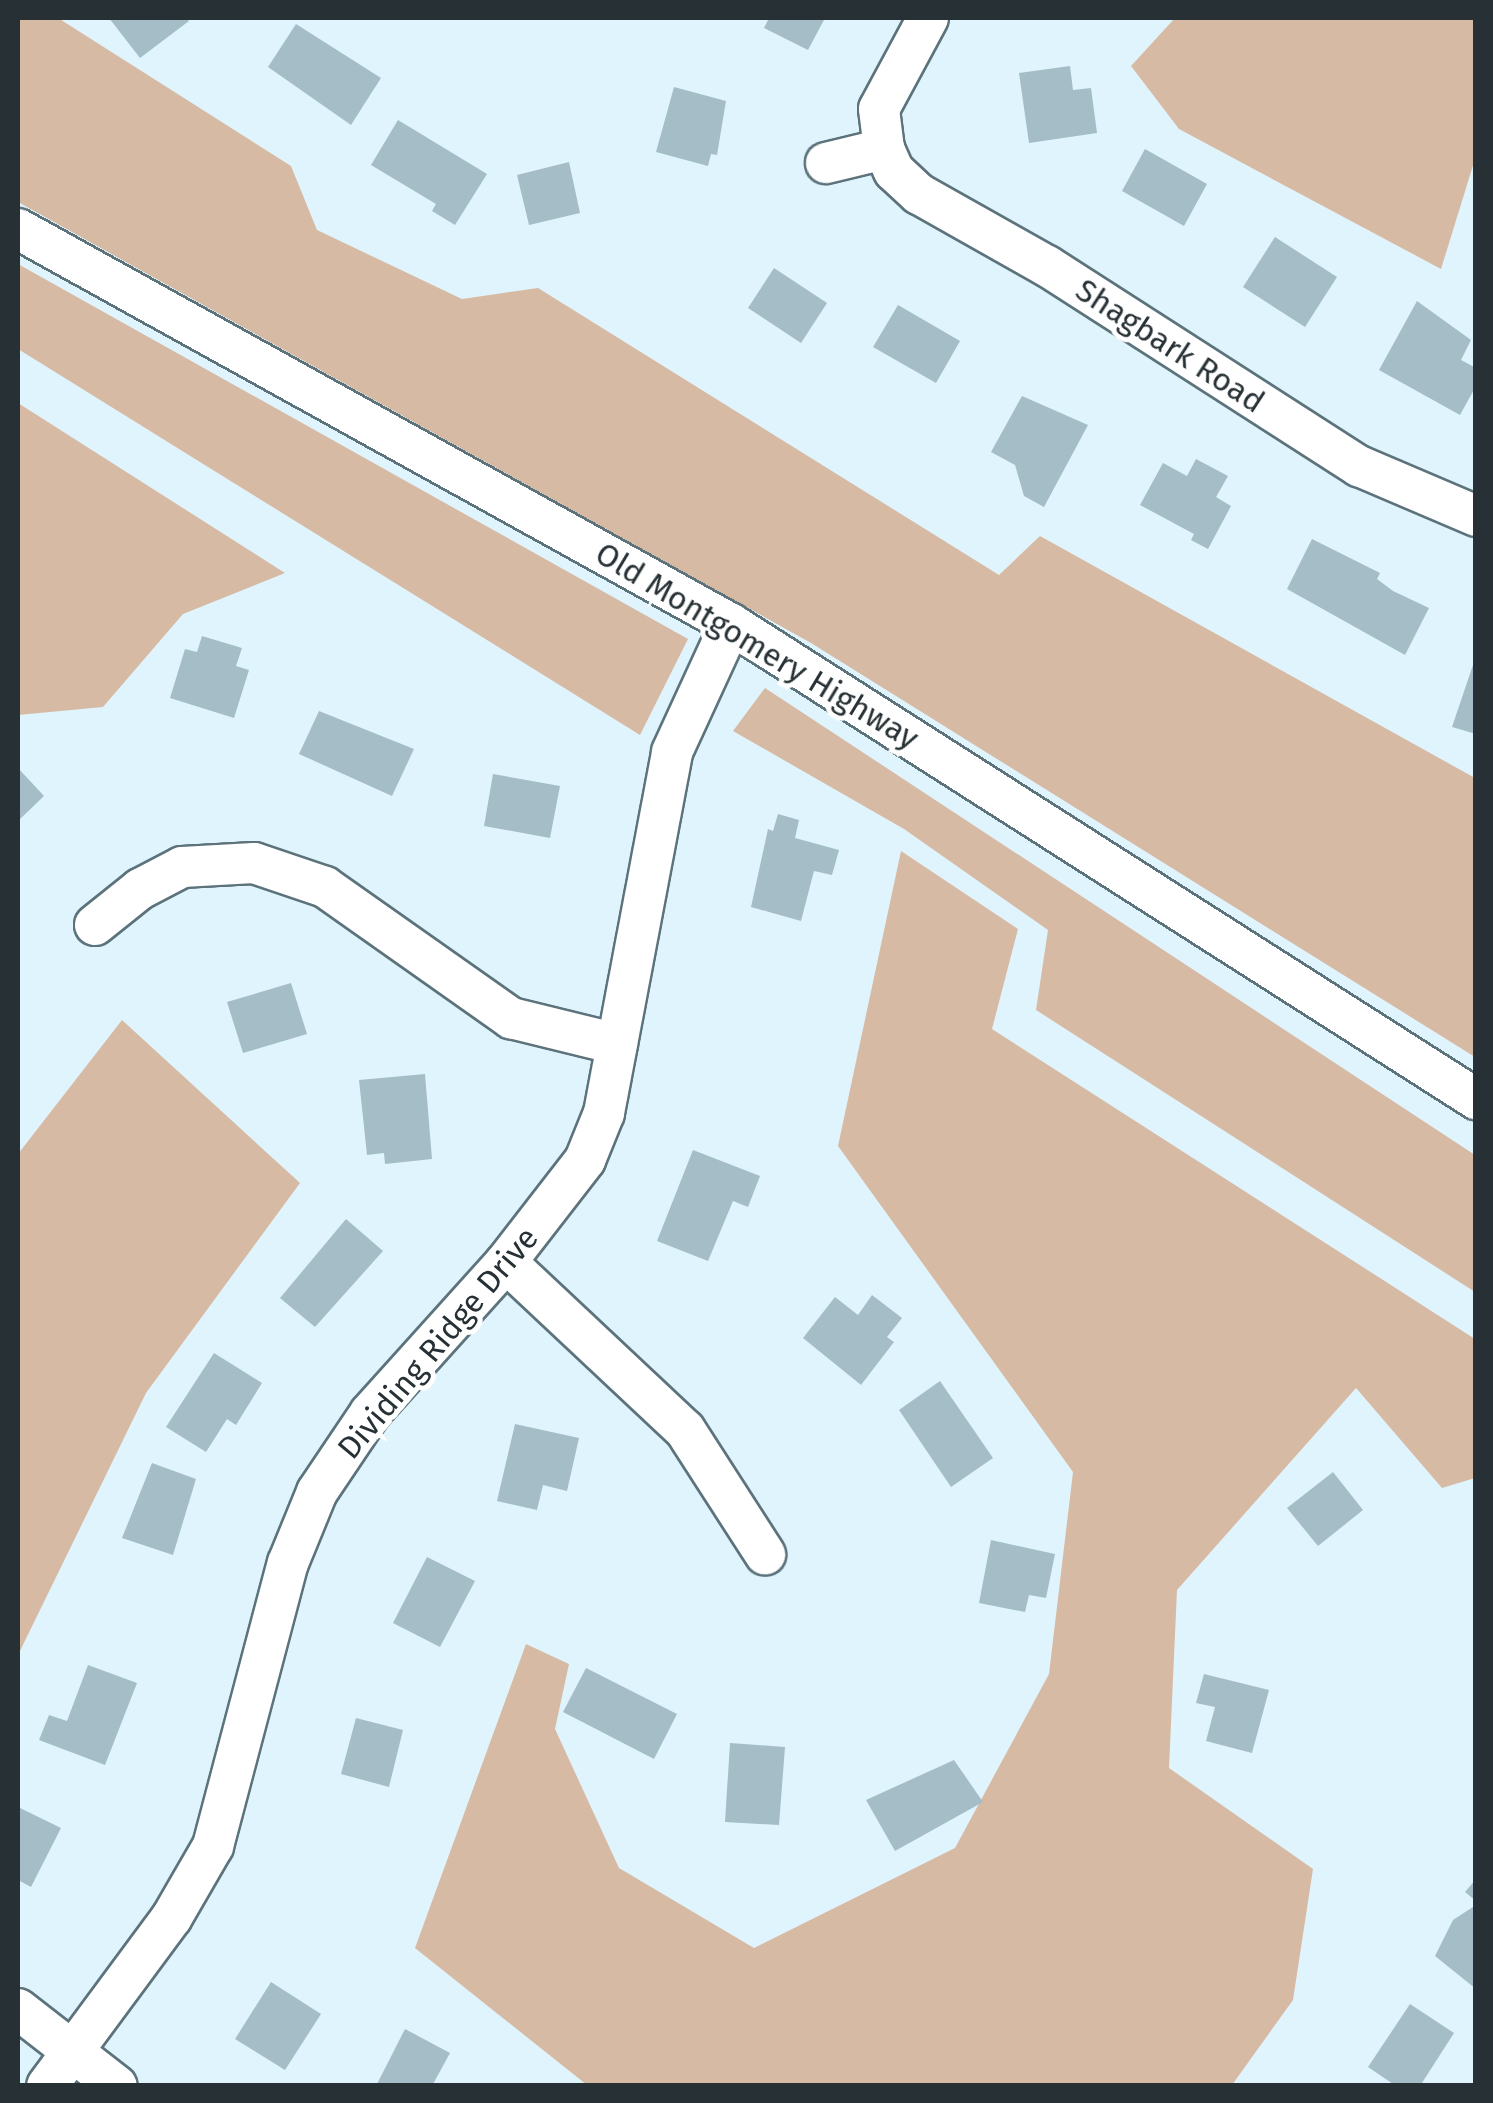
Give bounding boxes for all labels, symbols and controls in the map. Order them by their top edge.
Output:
street label: Shagbark Road [1069,271,1271,421]
street label: Old Montgomery Highway [589,534,925,758]
street label: Dividing Ridge Drive [330,1219,546,1467]

